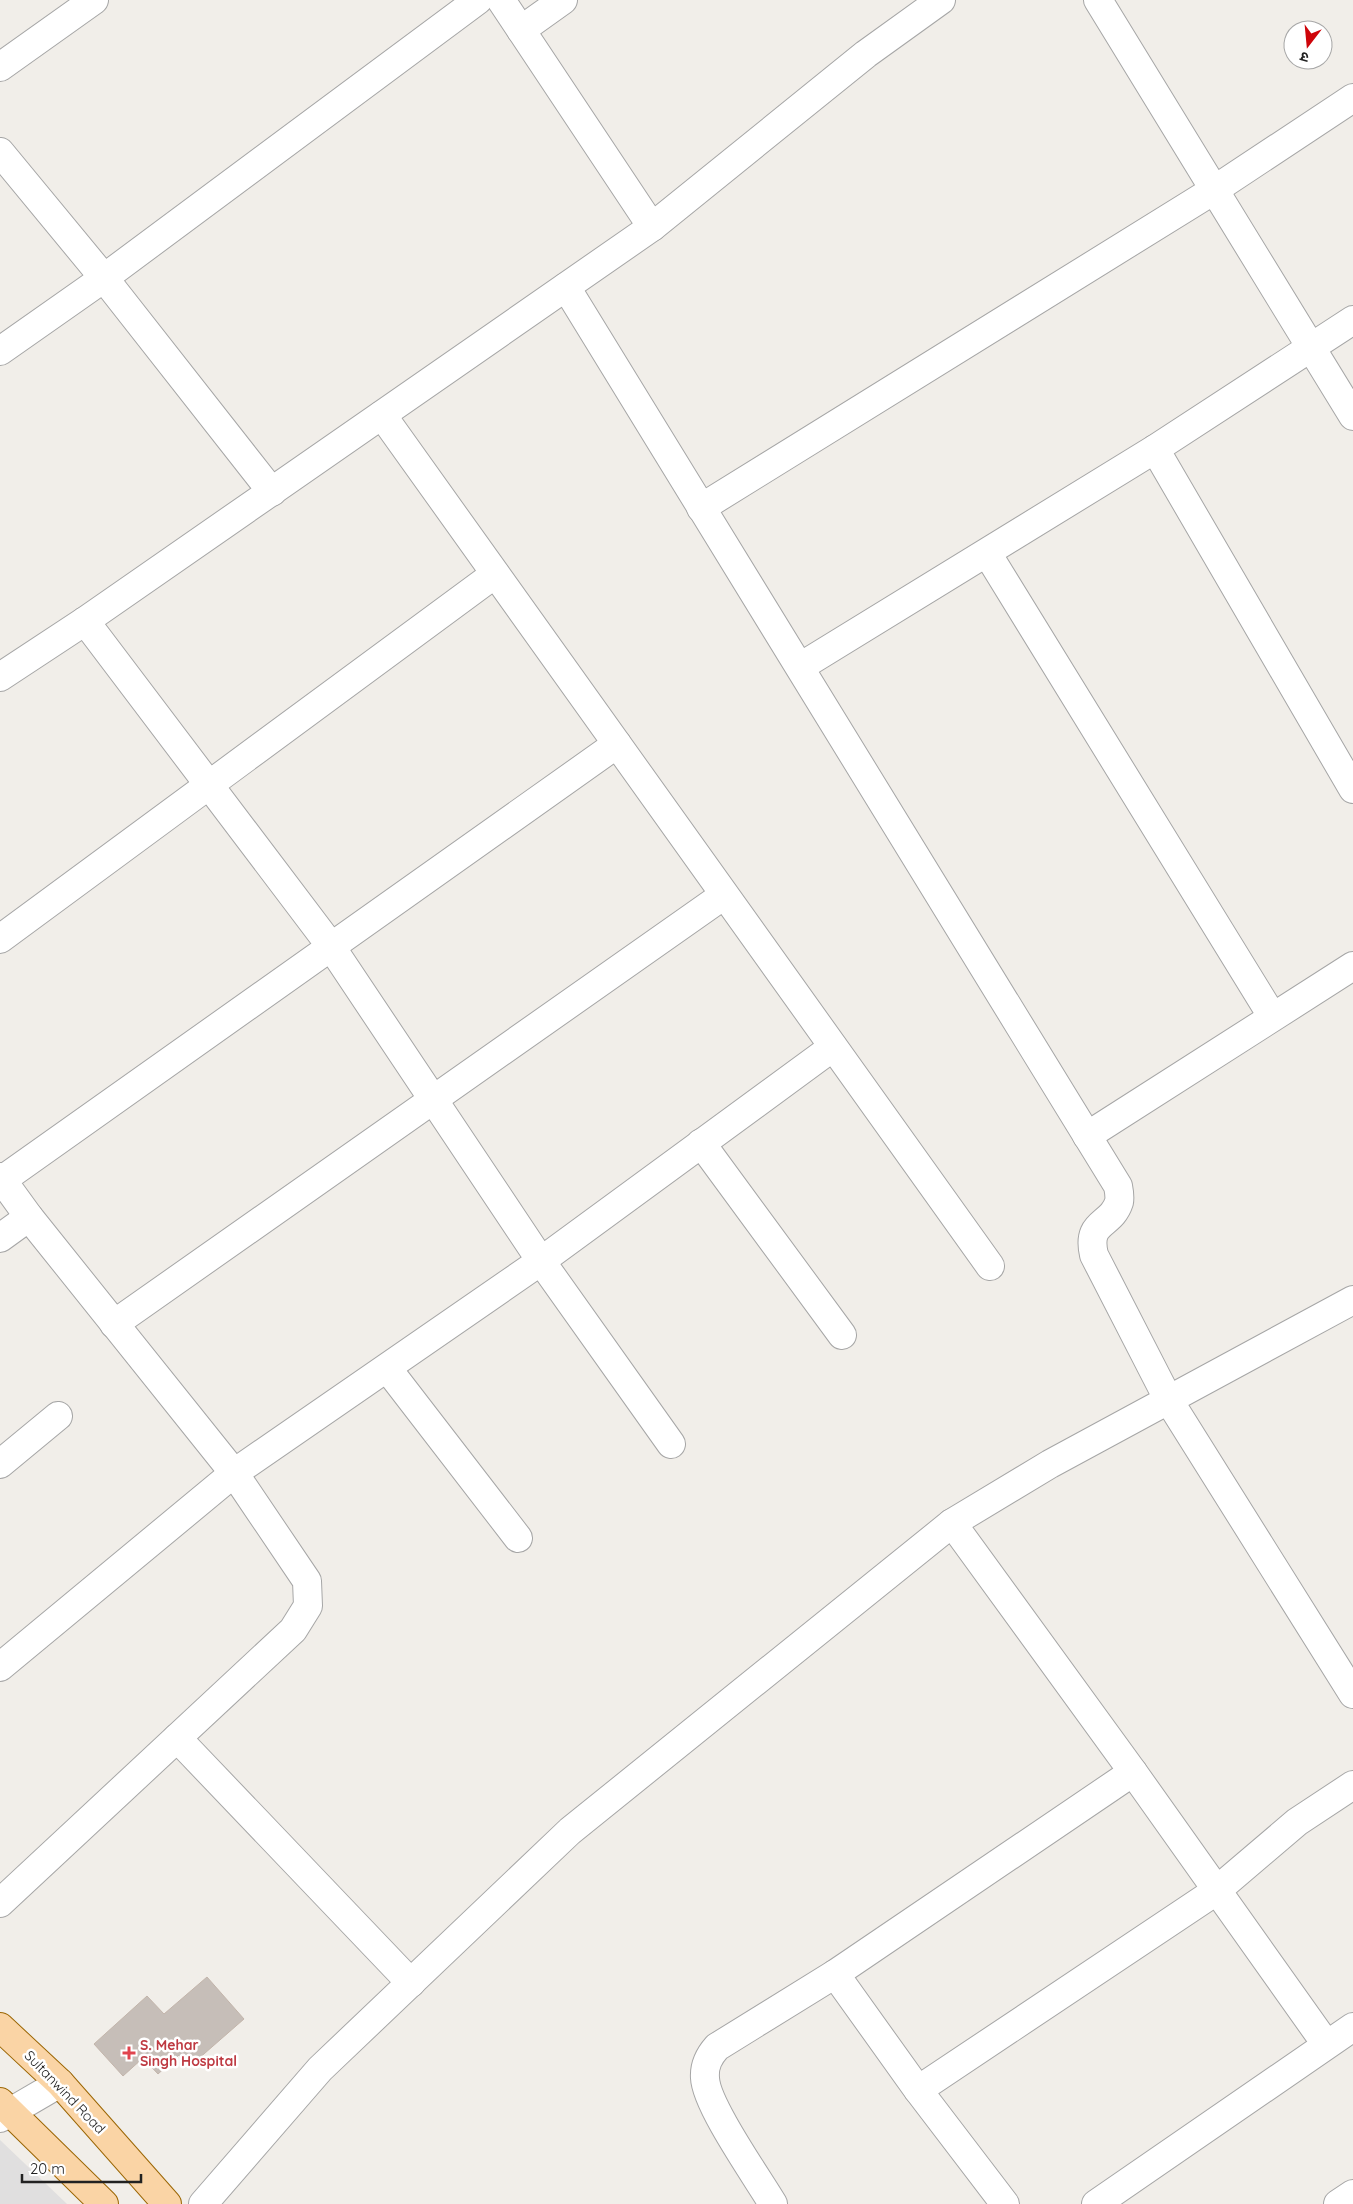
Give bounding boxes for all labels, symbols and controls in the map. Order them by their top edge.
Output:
north arrow [1283,20,1333,70]
text: उ [1297,47,1311,67]
place label: S. Mehar Singh Hospital [140,2036,237,2070]
marker: S. Mehar Singh Hospital [122,2046,136,2060]
street label: Sultanwind Road [21,2047,109,2137]
scale bar [22,2152,141,2184]
text: 20 m [30,2159,65,2178]

